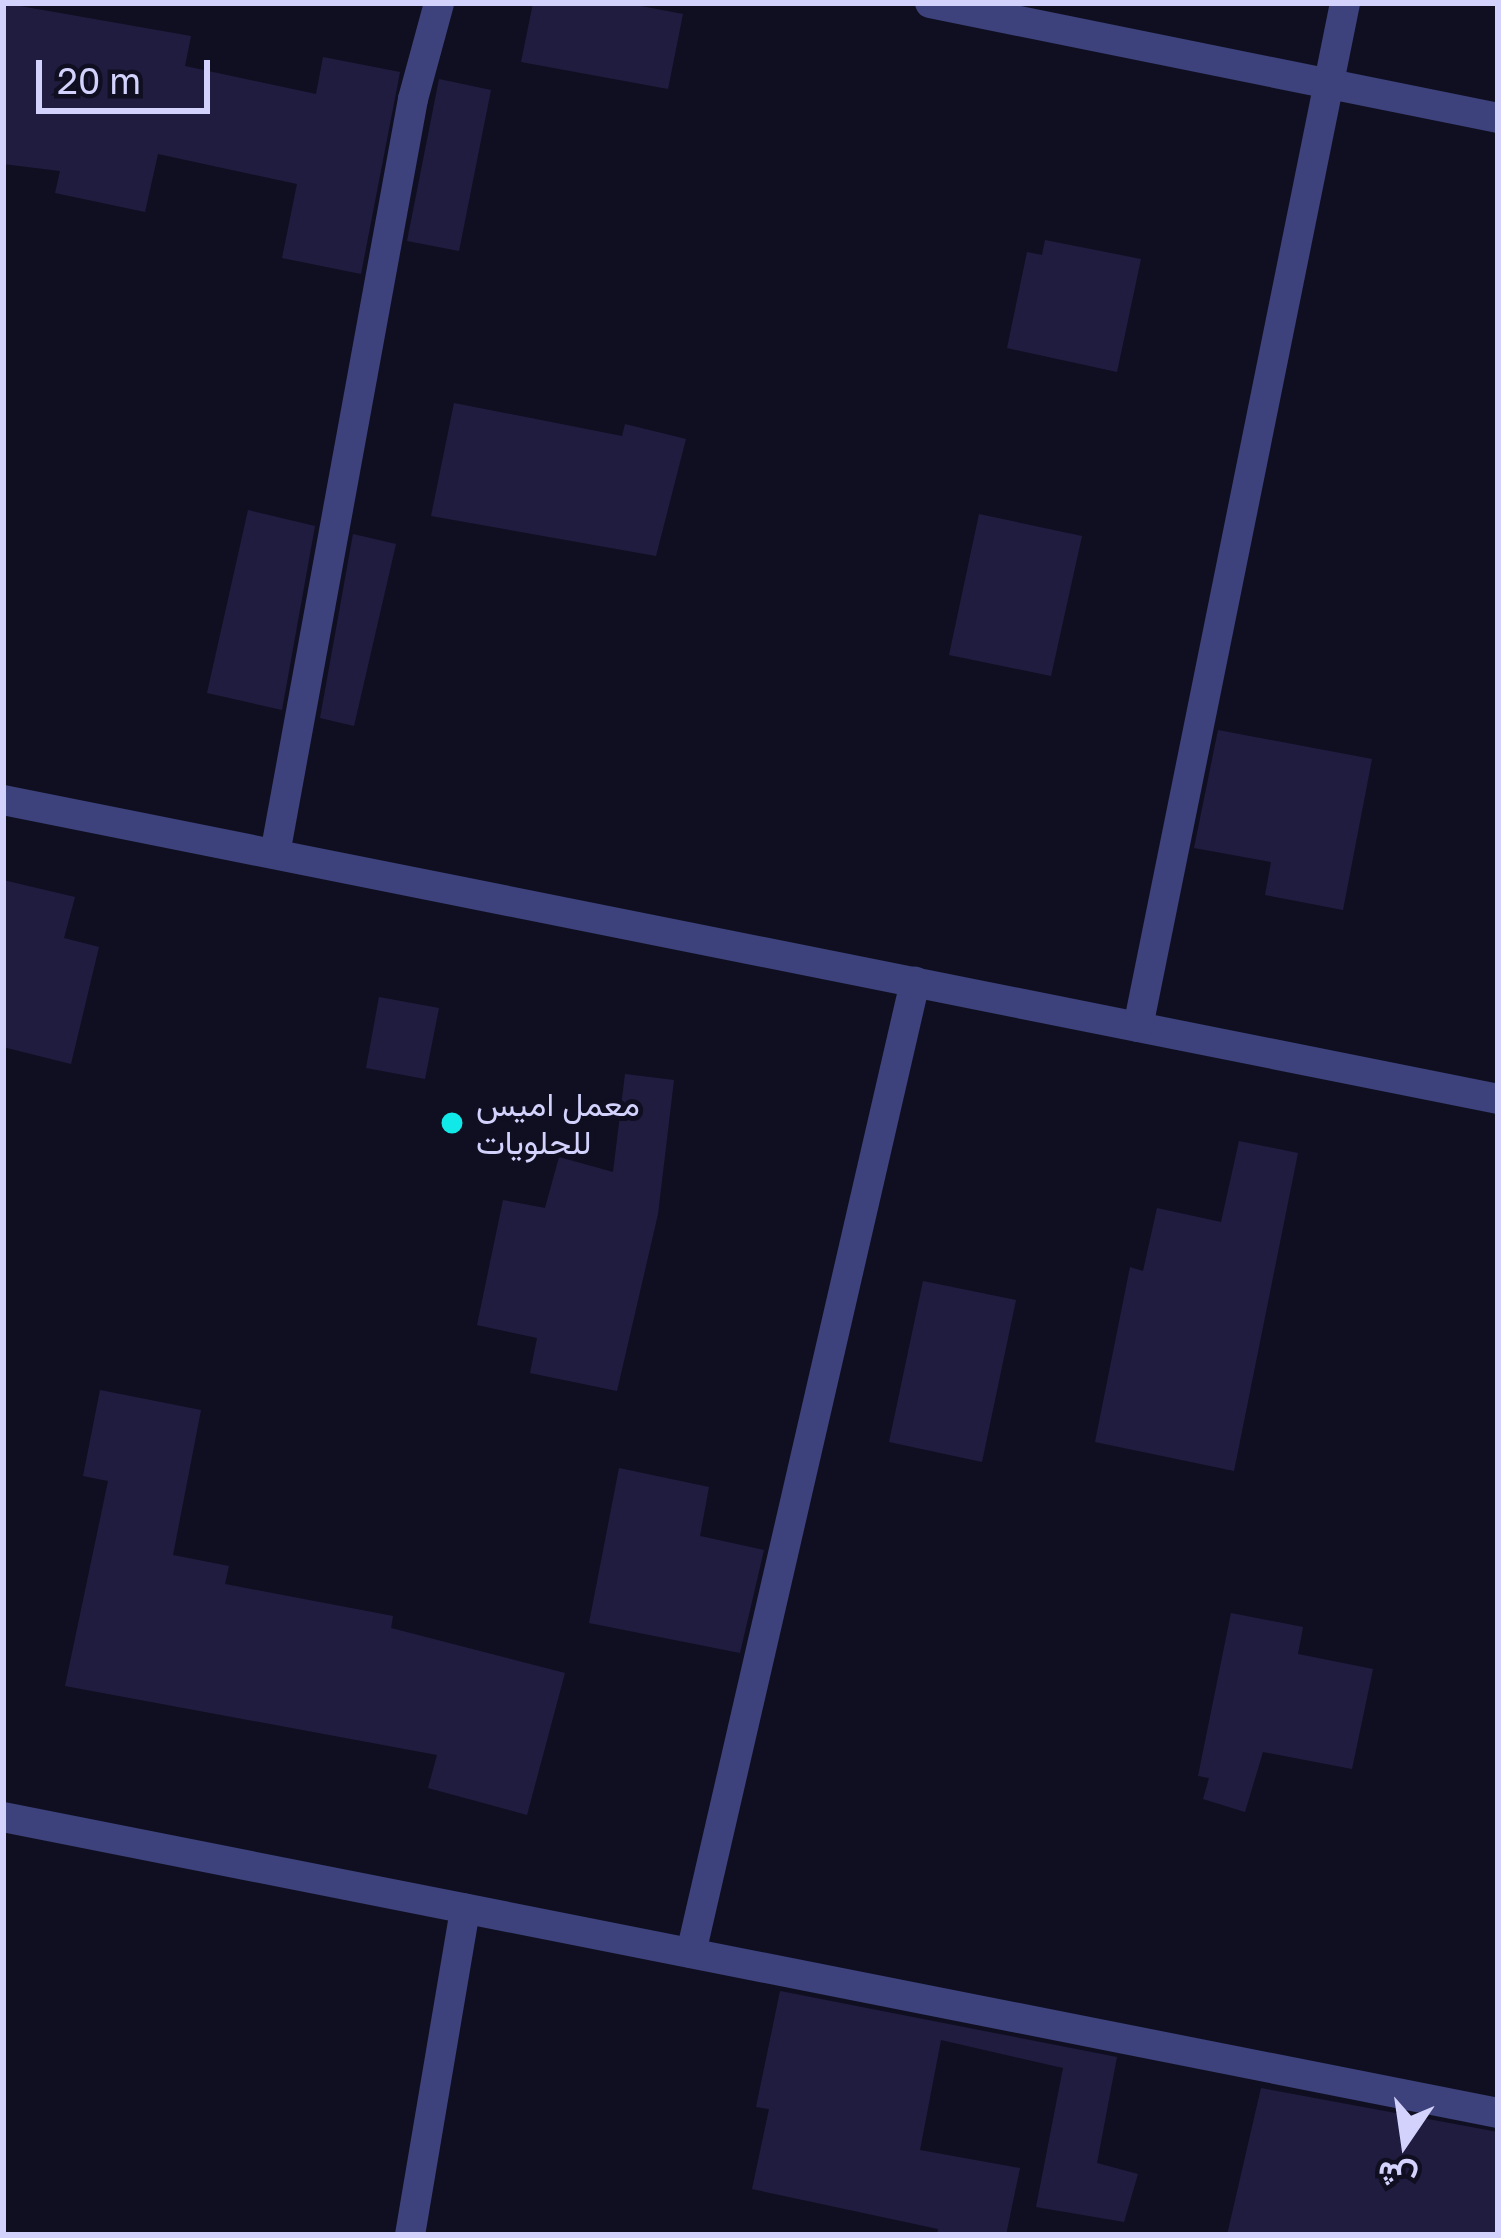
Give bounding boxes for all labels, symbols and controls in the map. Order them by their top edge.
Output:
scale bar [42,36,216,110]
text: 20 m [57,59,141,102]
place label: معمل اميس للحلويات [476,1084,640,1162]
marker: معمل اميس للحلويات [439,1110,465,1136]
north arrow [1345,2082,1465,2202]
text: ش [1373,2154,1420,2201]

